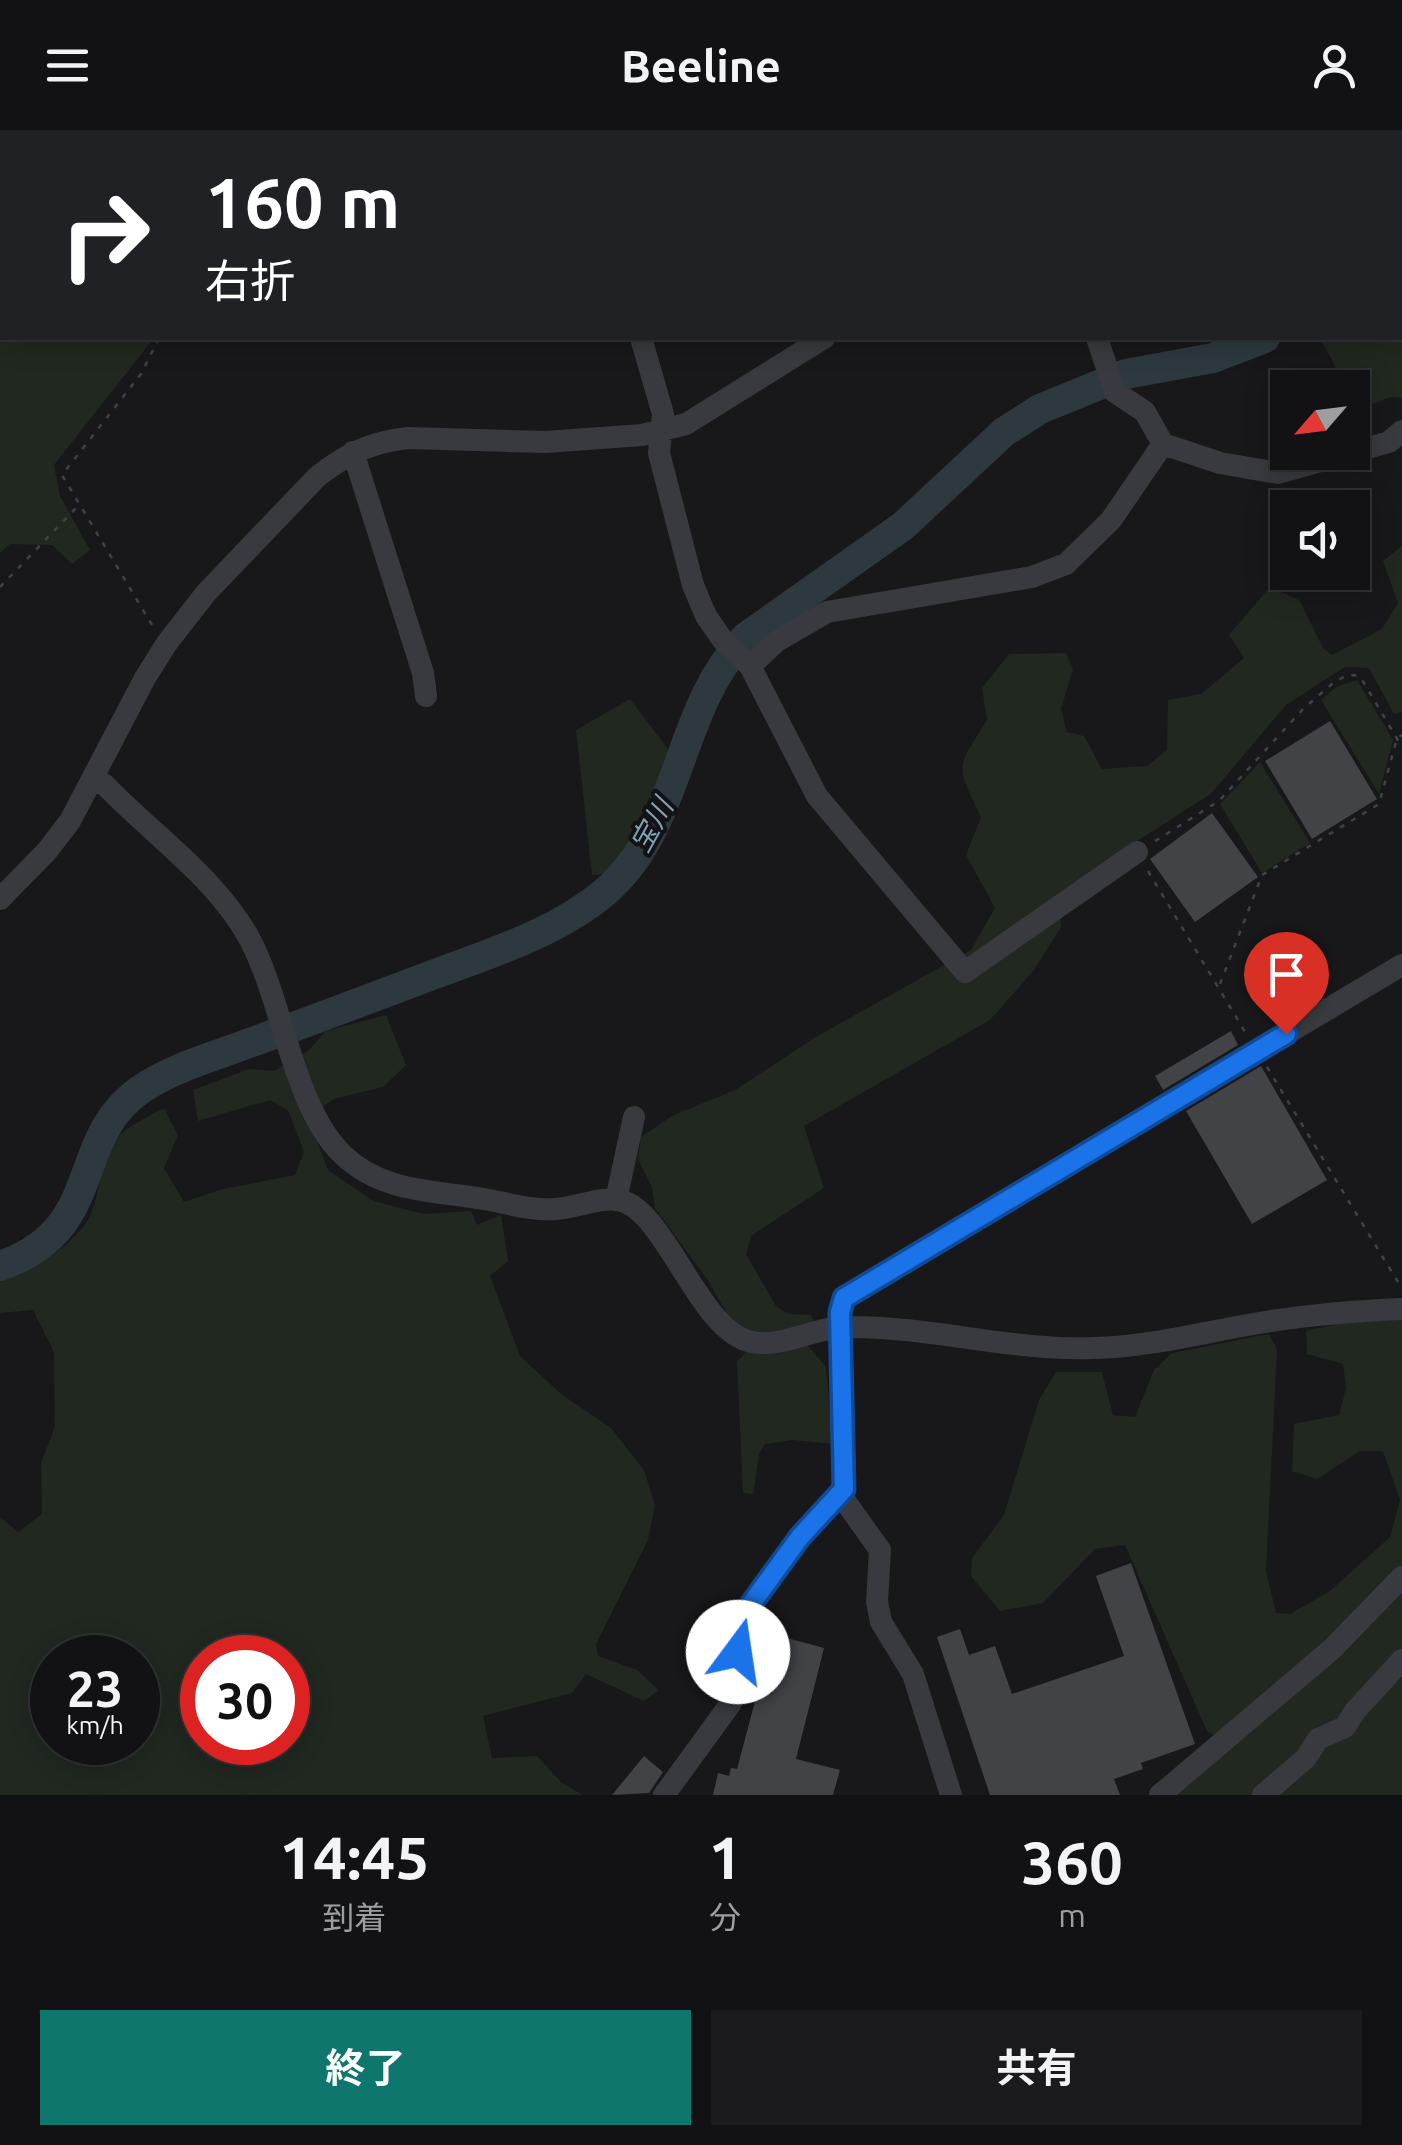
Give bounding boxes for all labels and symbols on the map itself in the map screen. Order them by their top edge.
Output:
north arrow [1270,370,1370,470]
water label: 宝川 [624,790,680,857]
pin [1244,932,1329,1035]
position arrow [686,1600,790,1704]
speed limit sign: 30 [180,1635,310,1765]

